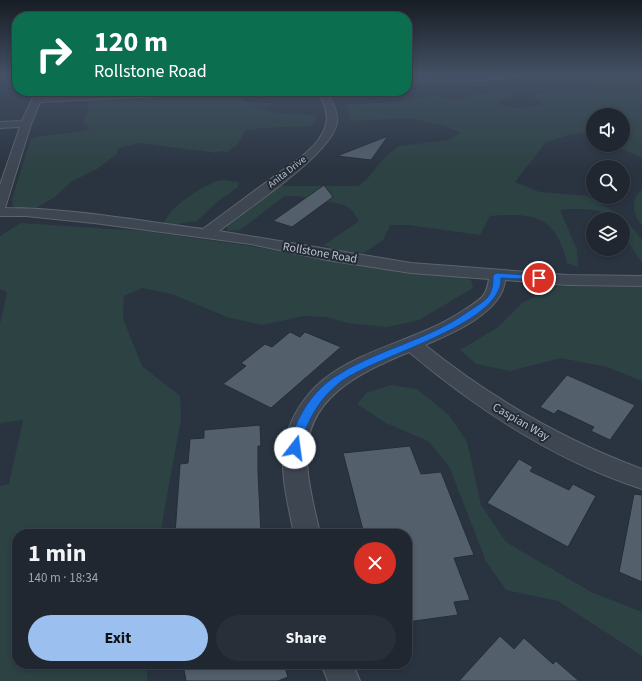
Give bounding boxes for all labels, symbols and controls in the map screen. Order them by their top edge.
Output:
text: 120 m [94,22,168,62]
icon: right [28,28,80,80]
text: Rollstone Road [94,59,207,84]
map controls [586,108,630,256]
button: sound [586,108,630,152]
street label: Anita Drive [265,153,309,191]
button: search [586,160,630,204]
button: layers [586,212,630,256]
street label: Rollstone Road [282,238,358,268]
pin [522,261,556,295]
icon: arrive [528,267,550,289]
street label: Caspian Way [489,399,553,445]
position arrow [274,427,316,469]
text: 1 min [28,536,86,571]
button: close [354,542,396,584]
text: 140 m · 18:34 [28,569,98,587]
button: Exit [28,615,208,661]
button: Share [216,615,396,661]

